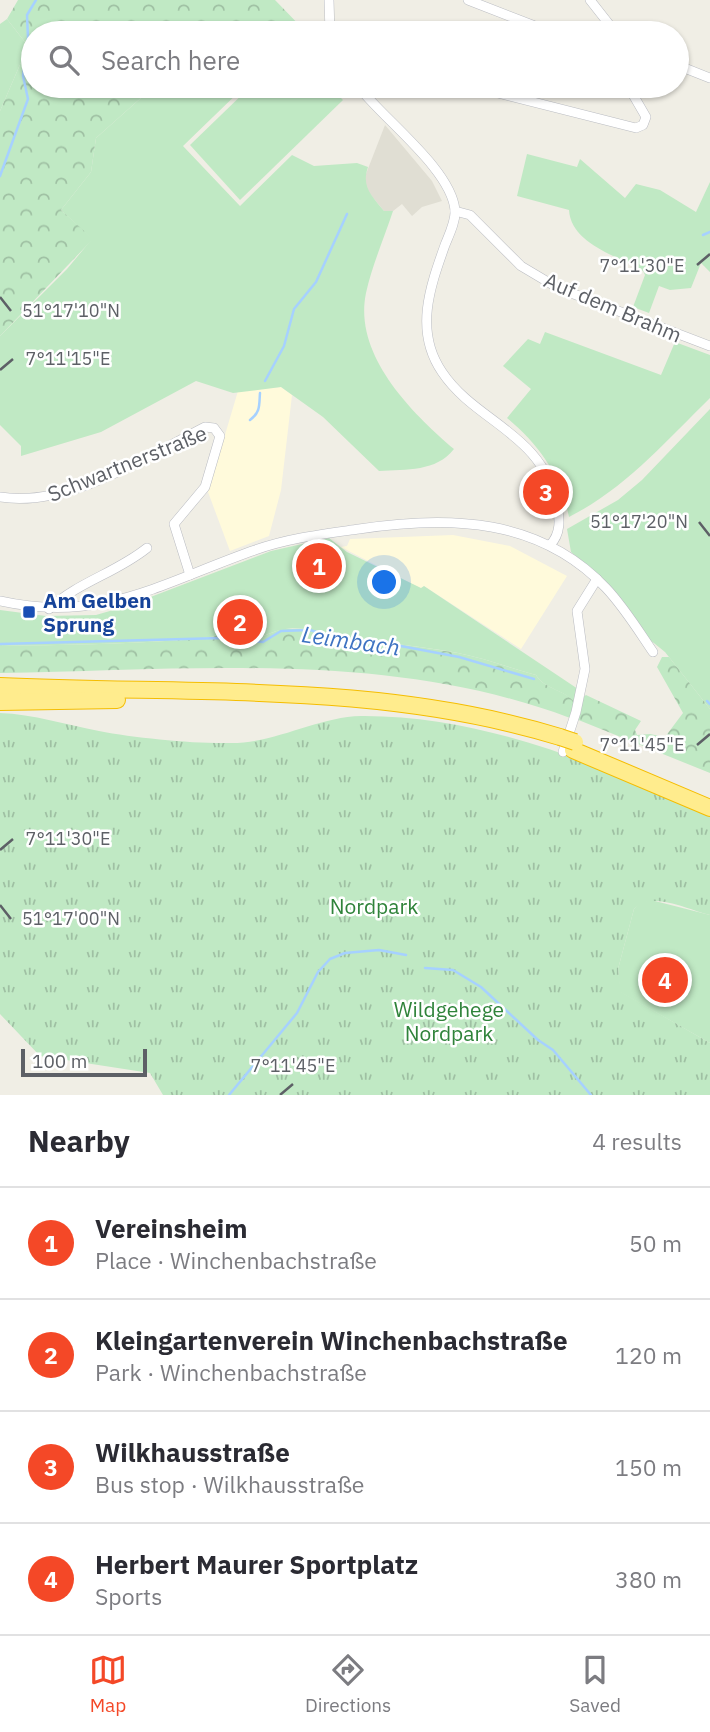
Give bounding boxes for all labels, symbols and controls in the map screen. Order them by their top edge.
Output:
search box [21,21,689,98]
icon: search [45,41,83,79]
text: Search here [101,43,240,77]
text: 7°11'30"E [600,254,684,277]
street label: Auf dem Brahm [540,265,686,349]
text: 51°17'10"N [22,299,120,322]
text: 7°11'15"E [26,347,110,370]
street label: Schwartnerstraße [43,418,211,508]
pin: 3 [523,466,569,518]
text: 51°17'20"N [590,510,688,533]
pin: 1 [296,540,342,592]
your location [367,565,401,599]
place label: Am Gelben Sprung [43,586,151,638]
pin: 2 [217,596,263,648]
marker: Am Gelben Sprung [21,604,37,620]
water label: Leimbach [300,618,402,662]
text: 7°11'45"E [600,733,684,756]
text: 7°11'30"E [26,827,110,850]
park label: Nordpark [330,892,418,920]
text: 51°17'00"N [22,907,120,930]
pin: 4 [642,954,688,1006]
park label: Wildgehege Nordpark [394,995,504,1047]
scale bar [21,1046,147,1078]
text: 100 m [32,1049,87,1073]
text: 7°11'45"E [251,1054,335,1077]
text: Nearby [28,1121,130,1160]
text: 4 results [592,1126,682,1156]
text: Vereinsheim [95,1211,247,1245]
text: 1 [44,1228,58,1258]
text: 50 m [629,1228,682,1258]
text: Place · Winchenbachstraße [95,1245,377,1275]
text: Kleingartenverein Winchenbachstraße [95,1323,568,1357]
text: 2 [44,1340,58,1370]
text: 120 m [615,1340,682,1370]
text: Park · Winchenbachstraße [95,1357,367,1387]
text: Wilkhausstraße [95,1435,290,1469]
text: 3 [44,1452,58,1482]
text: 150 m [615,1452,682,1482]
text: Bus stop · Wilkhausstraße [95,1469,365,1499]
text: Herbert Maurer Sportplatz [95,1547,418,1581]
text: 4 [44,1564,58,1594]
text: 380 m [615,1564,682,1594]
text: Sports [95,1581,162,1611]
tab: Map [89,1651,127,1717]
tab: Directions [305,1651,391,1717]
tab: Saved [569,1651,621,1717]

